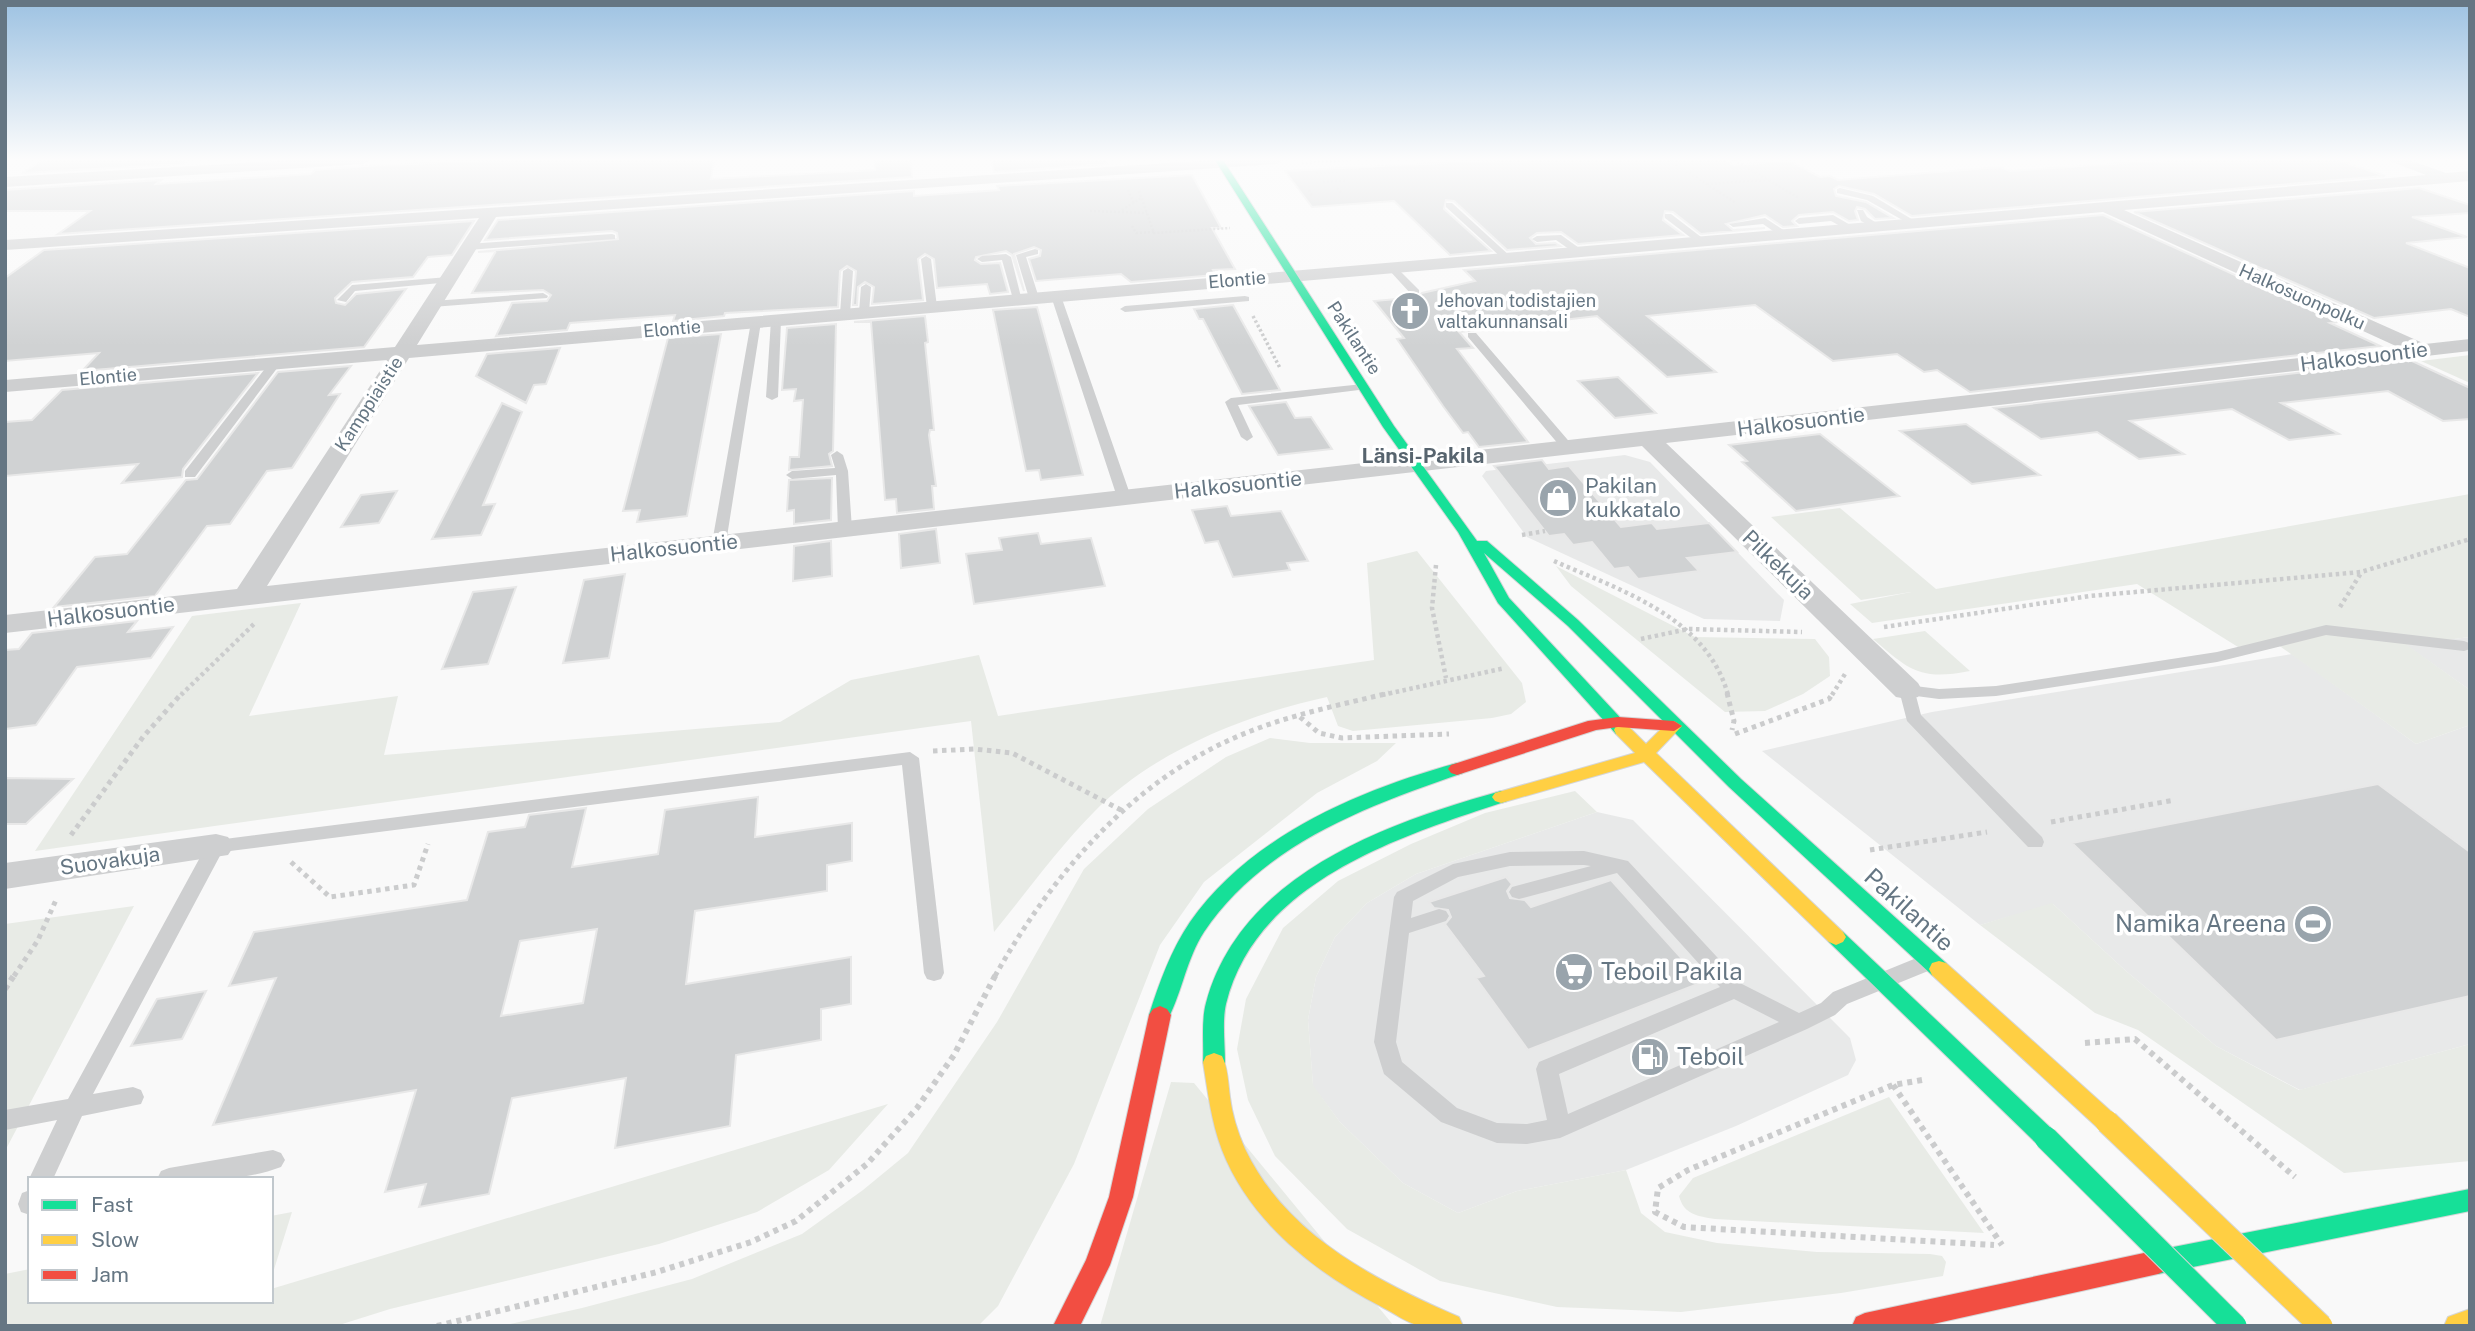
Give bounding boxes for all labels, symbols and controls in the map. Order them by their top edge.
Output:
street label: Halkosuonpolku [2236,259,2368,334]
street label: Elontie [1207,267,1267,292]
church icon: Jehovan todistajien valtakunnansali [1389,290,1431,332]
place label: Jehovan todistajien valtakunnansali [1437,290,1596,332]
street label: Pakilantie [1323,297,1386,378]
street label: Elontie [642,316,702,341]
street label: Halkosuontie [2299,336,2429,377]
street label: Kamppiaistie [330,353,407,455]
street label: Elontie [78,364,138,389]
street label: Halkosuontie [1736,401,1866,442]
district label: Länsi-Pakila [1362,443,1484,468]
street label: Halkosuontie [1173,465,1303,504]
place label: Pakilan kukkatalo [1585,473,1681,522]
shop icon: Pakilan kukkatalo [1537,477,1579,519]
street label: Pilkekuja [1738,525,1819,605]
street label: Halkosuontie [609,528,739,567]
street label: Halkosuontie [46,591,176,632]
street label: Suovakuja [58,841,162,880]
street label: Pakilantie [1859,862,1960,957]
sports icon: Namika Areena [2292,903,2334,945]
place label: Namika Areena [2115,909,2286,937]
supermarket icon: Teboil Pakila [1553,951,1595,993]
place label: Teboil Pakila [1601,957,1743,985]
fuel station icon: Teboil [1629,1036,1671,1078]
place label: Teboil [1677,1042,1744,1070]
legend [28,1177,273,1303]
text: Fast [91,1192,133,1217]
text: Slow [91,1227,139,1252]
text: Jam [91,1262,129,1287]

